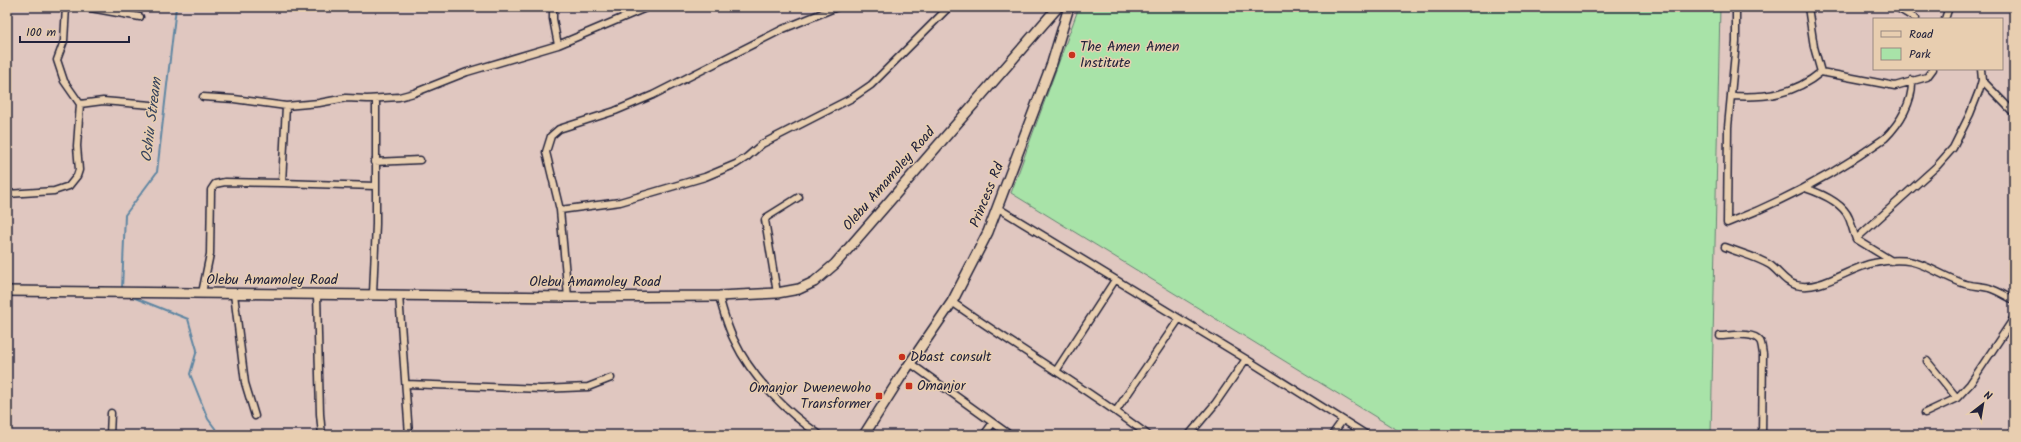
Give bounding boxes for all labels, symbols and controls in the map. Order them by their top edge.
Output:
scale bar [20,18,129,44]
legend [1873,18,2003,70]
text: 100 m [26,23,57,42]
text: Road [1909,25,1934,44]
place label: The Amen Amen Institute [1080,36,1179,74]
text: Park [1909,45,1931,64]
marker: The Amen Amen Institute [1067,50,1077,60]
water label: Oshiu Stream [135,75,169,164]
street label: Olebu Amamoley Road [837,121,941,236]
street label: Princess Rd [964,158,1010,231]
street label: Olebu Amamoley Road [206,269,339,291]
street label: Olebu Amamoley Road [529,271,662,293]
place label: Dbast consult [910,346,992,368]
marker: Dbast consult [897,352,907,362]
place label: Omanjor [917,375,967,397]
place label: Omanjor Dwenewoho Transformer [749,377,872,415]
marker: Omanjor [904,381,914,391]
north arrow [1963,384,2003,424]
text: N [1980,387,1995,406]
marker: Omanjor Dwenewoho Transformer [874,391,884,401]

